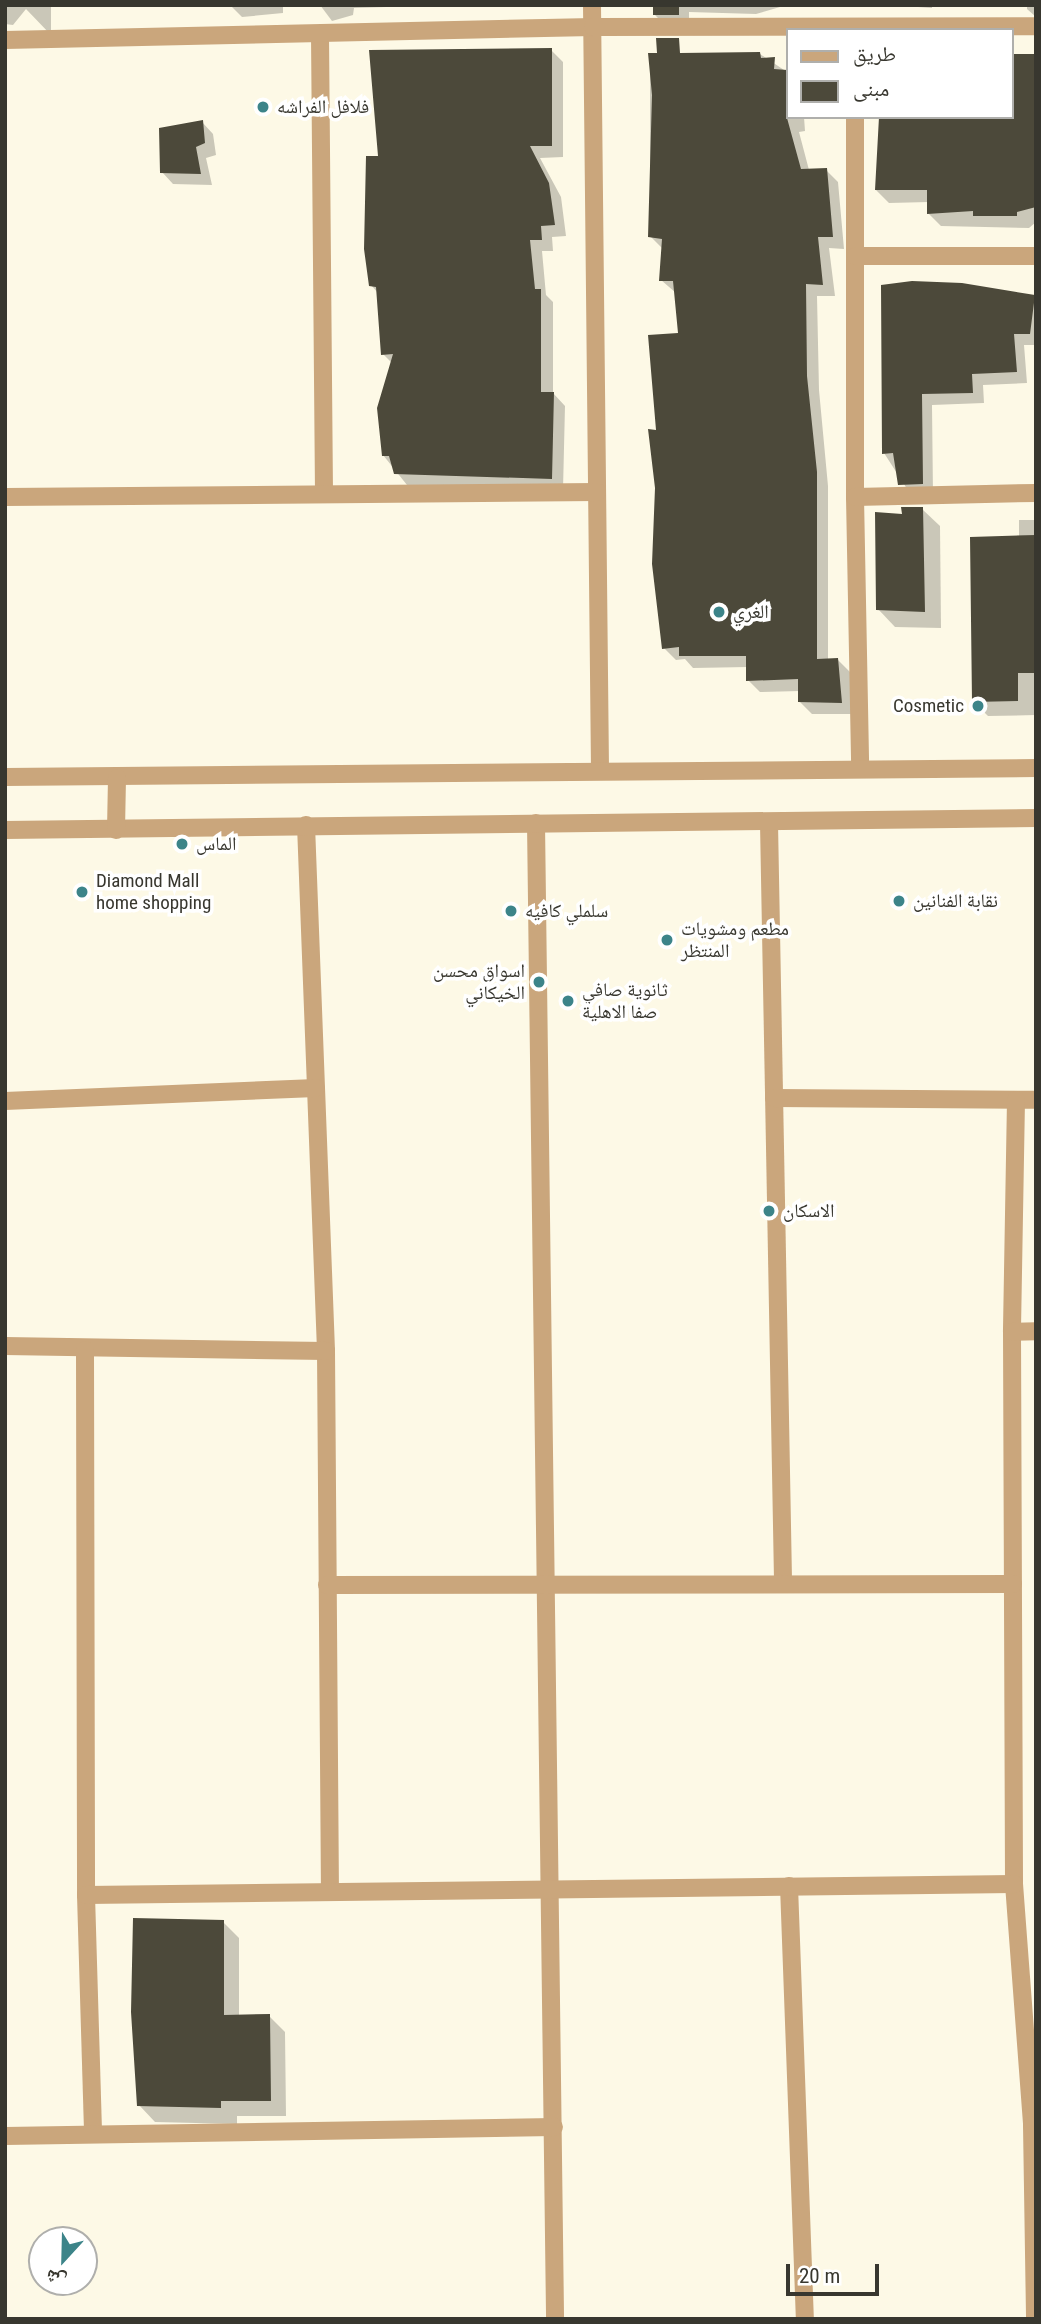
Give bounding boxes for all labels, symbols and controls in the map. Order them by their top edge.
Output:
legend [786,28,1013,119]
text: طريق [853,42,896,66]
text: مبنى [853,77,889,101]
place label: فلافل الفراشه [277,96,369,118]
marker: فلافل الفراشه [255,99,271,115]
place label: الغري [733,601,769,623]
marker: الغري [711,604,727,620]
place label: Cosmetic [893,695,964,717]
marker: Cosmetic [970,698,986,714]
place label: الماس [196,833,236,855]
marker: الماس [174,836,190,852]
place label: Diamond Mall home shopping [96,870,211,914]
marker: Diamond Mall home shopping [74,884,90,900]
place label: نقابة الفنانين [913,890,998,912]
marker: نقابة الفنانين [891,893,907,909]
place label: سلملي كافيه [525,900,608,922]
marker: سلملي كافيه [503,903,519,919]
place label: مطعم ومشويات المنتظر [681,918,789,962]
marker: مطعم ومشويات المنتظر [659,932,675,948]
place label: اسواق محسن الخيكاني [433,960,525,1004]
marker: اسواق محسن الخيكاني [531,974,547,990]
place label: ثانوية صافي صفا الاهلية [582,979,668,1023]
marker: ثانوية صافي صفا الاهلية [560,993,576,1009]
place label: الاسكان [783,1200,835,1222]
marker: الاسكان [761,1203,777,1219]
north arrow [28,2226,98,2296]
scale bar [789,2250,882,2294]
text: 20 m [799,2264,840,2288]
text: ش [42,2265,69,2294]

